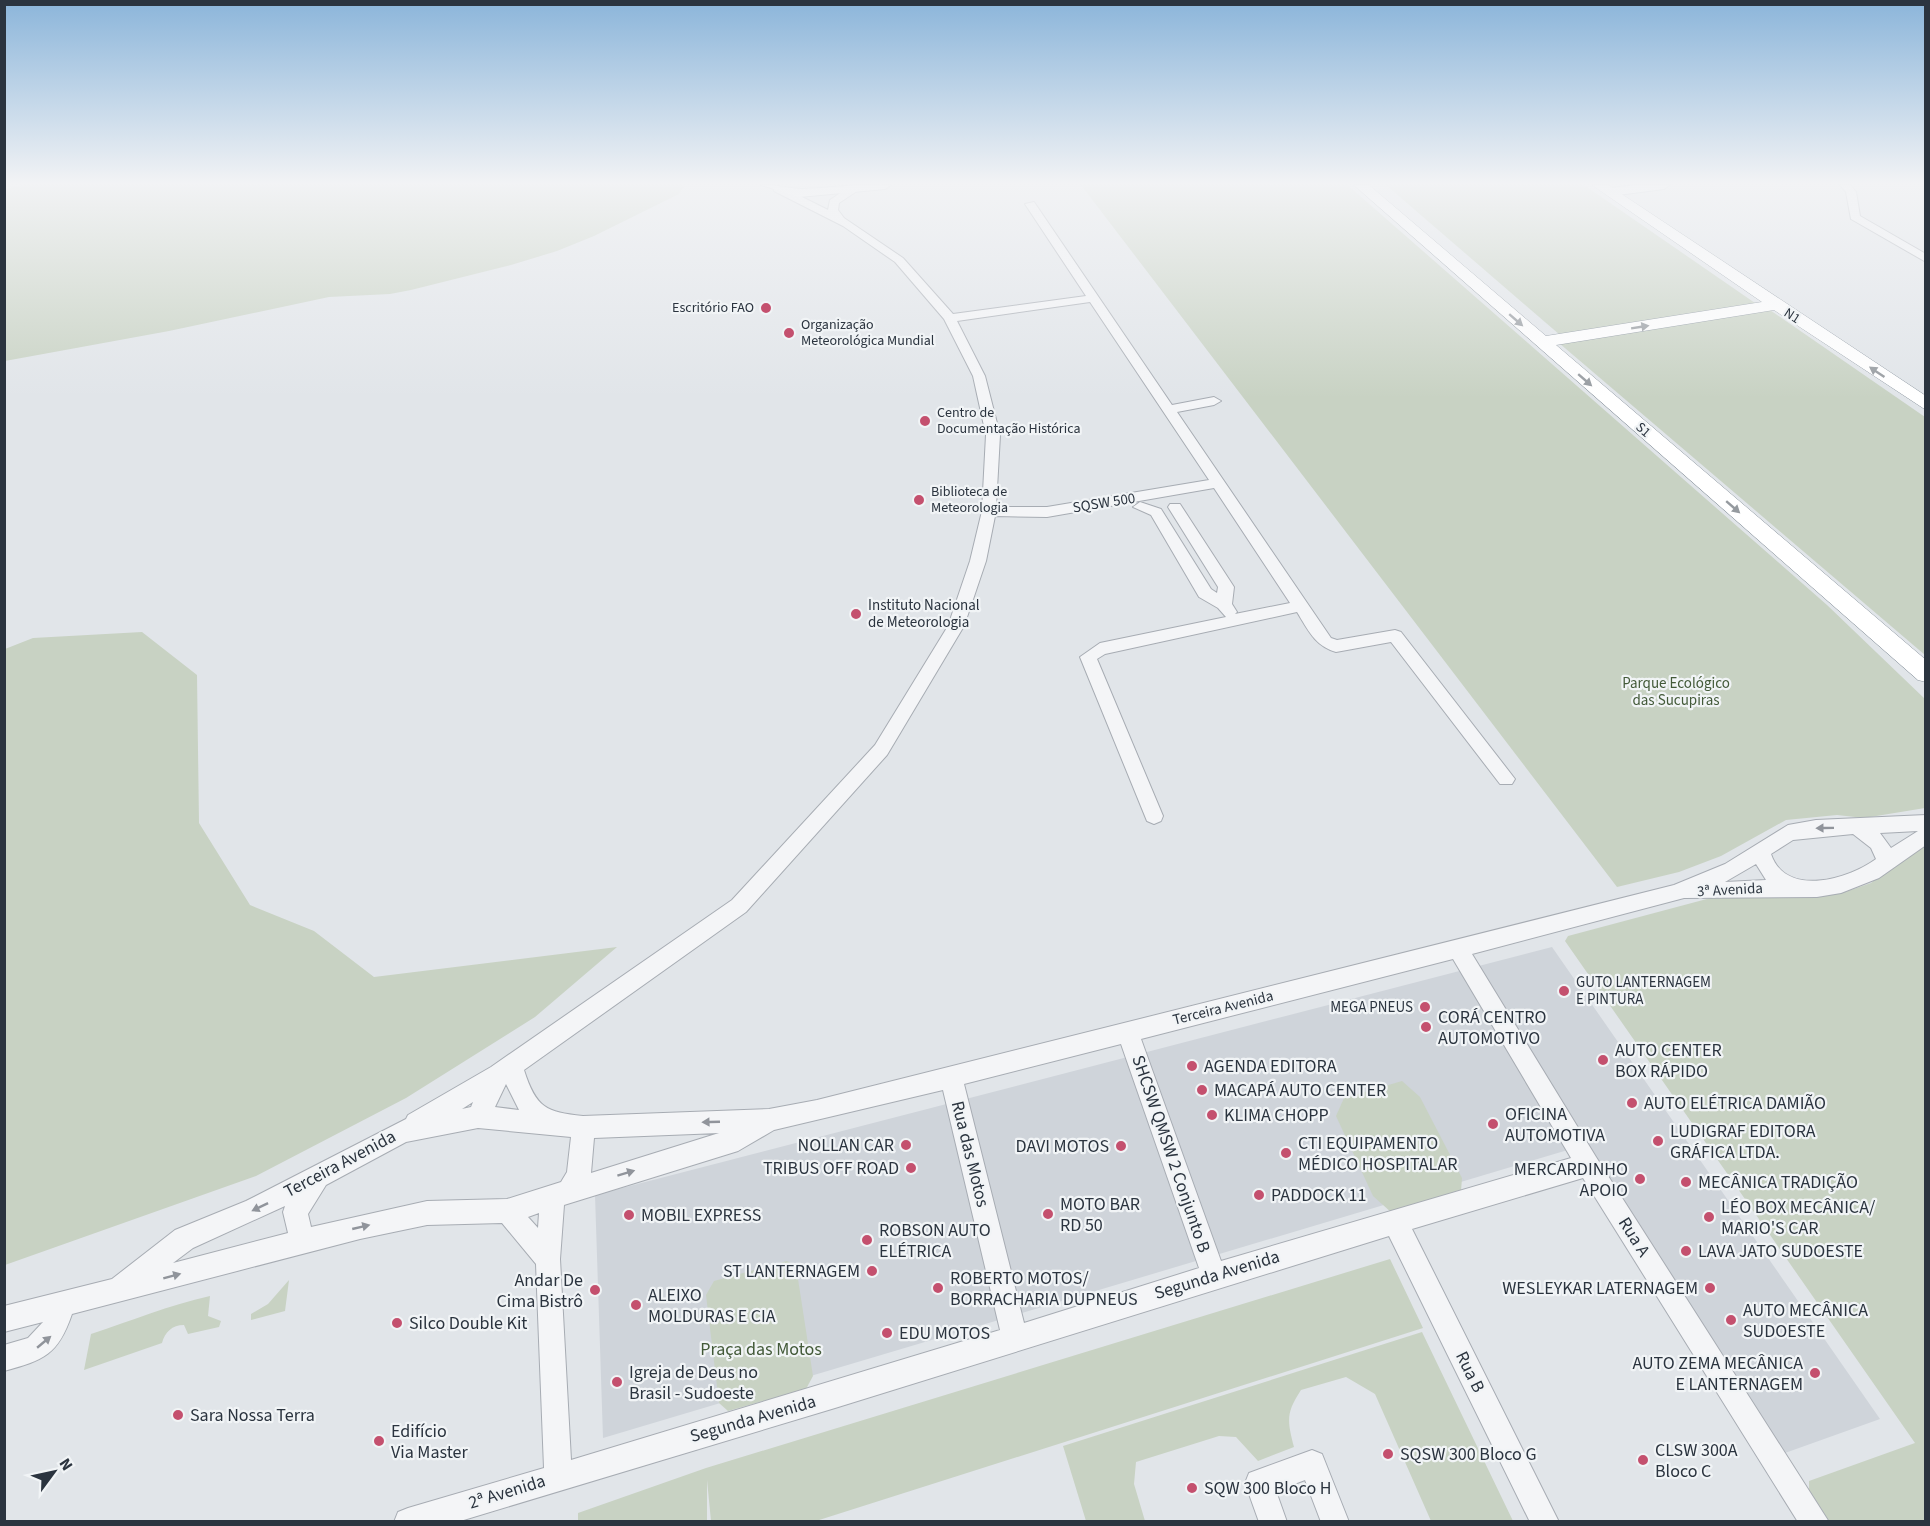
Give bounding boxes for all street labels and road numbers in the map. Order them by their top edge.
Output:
street label: N1 [1780,303,1804,329]
street label: S1 [1631,418,1655,442]
street label: SQSW 500 [1071,488,1137,518]
street label: 3ª Avenida [1697,878,1763,902]
street label: Terceira Avenida [1171,985,1275,1031]
street label: SHCSW QMSW 2 Conjunto B [1125,1052,1217,1256]
street label: Rua das Motos [945,1098,995,1210]
street label: Terceira Avenida [280,1124,400,1204]
street label: Rua A [1612,1212,1656,1262]
street label: Segunda Avenida [1151,1244,1283,1306]
street label: Rua B [1449,1347,1491,1397]
street label: Segunda Avenida [687,1389,819,1449]
street label: 2ª Avenida [466,1468,548,1516]

